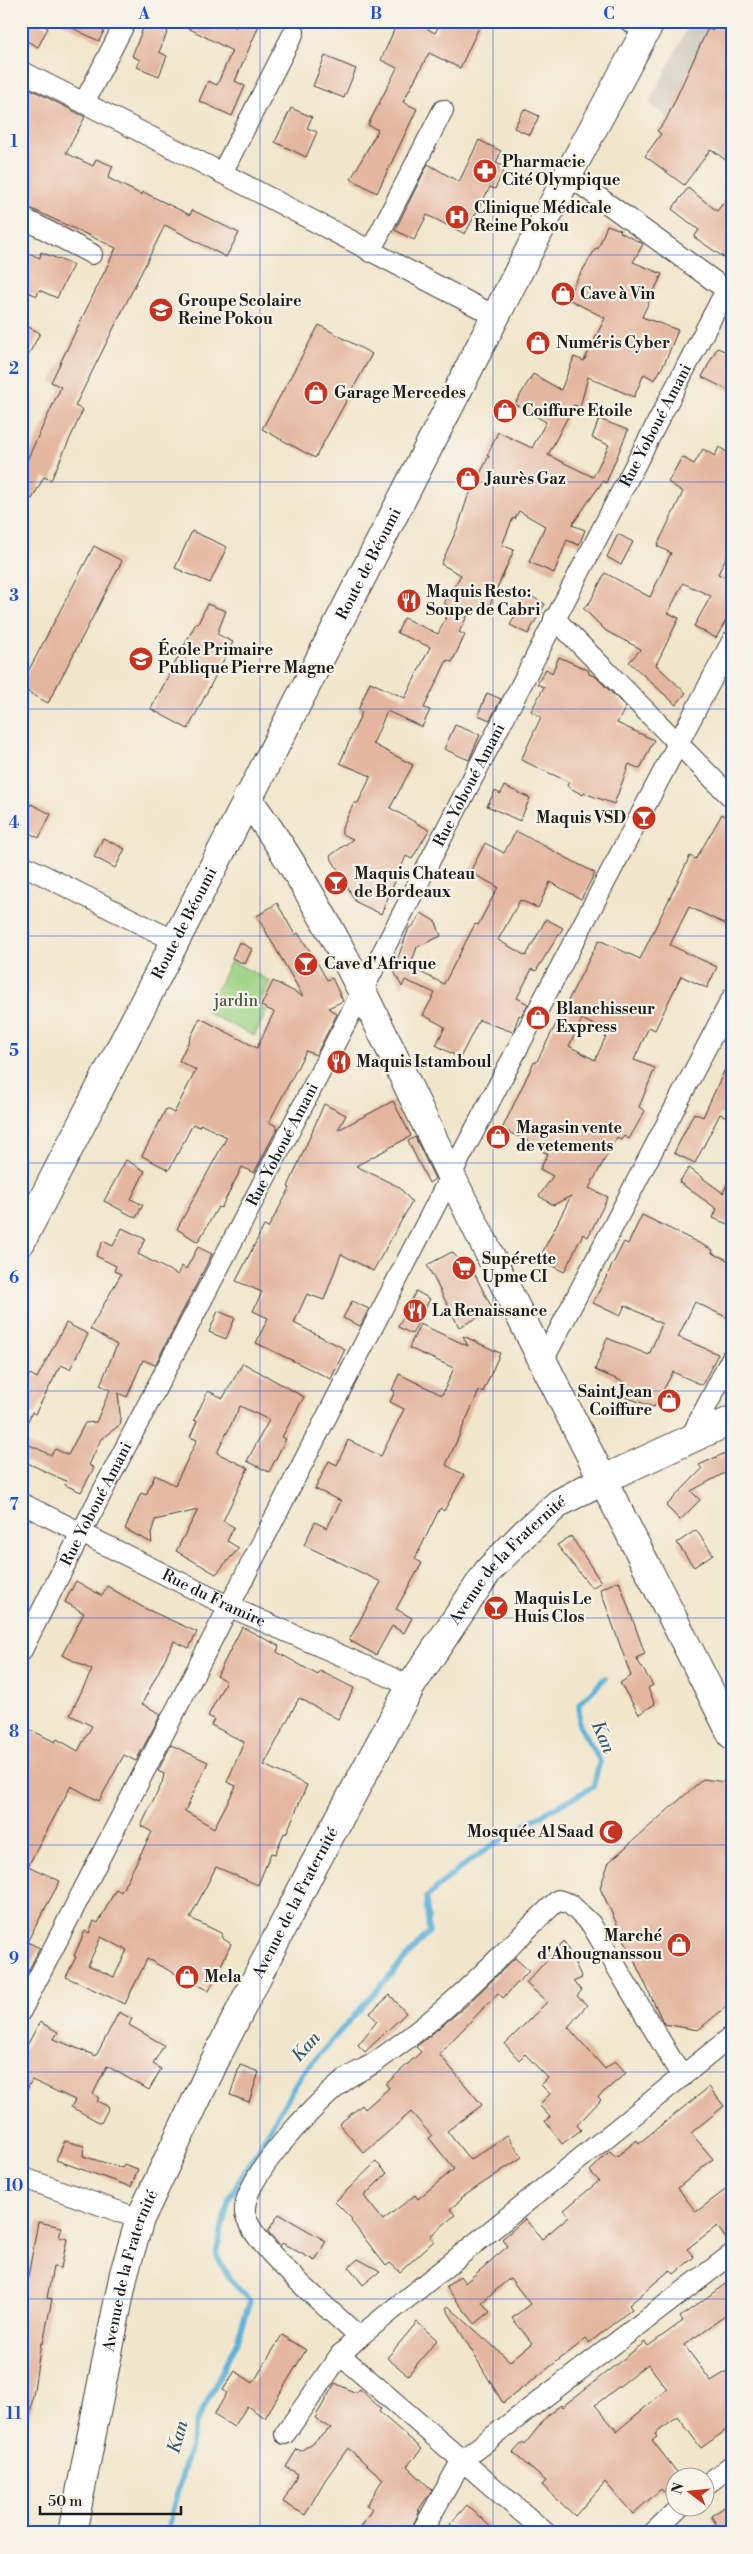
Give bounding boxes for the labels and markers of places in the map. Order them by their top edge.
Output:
place label: Pharmacie Cité Olympique [502,152,621,190]
pharmacy icon: Pharmacie Cité Olympique [472,158,498,184]
place label: Clinique Médicale Reine Pokou [474,198,612,236]
hospital icon: Clinique Médicale Reine Pokou [444,204,470,230]
shop icon: Cave à Vin [550,281,576,307]
place label: Cave à Vin [580,284,655,304]
place label: Groupe Scolaire Reine Pokou [178,291,302,329]
school or university icon: Groupe Scolaire Reine Pokou [148,297,174,323]
shop icon: Numéris Cyber [525,330,551,356]
place label: Numéris Cyber [556,333,670,353]
shop icon: Garage Mercedes [303,380,329,406]
place label: Garage Mercedes [334,383,466,403]
shop icon: Coiffure Etoile [492,398,518,424]
place label: Coiffure Etoile [522,401,633,421]
shop icon: Jaurès Gaz [455,466,481,492]
place label: Jaurès Gaz [484,469,566,489]
place label: Maquis Resto: Soupe de Cabri [426,582,540,620]
restaurant icon: Maquis Resto: Soupe de Cabri [396,588,422,614]
place label: École Primaire Publique Pierre Magne [158,638,335,678]
school or university icon: École Primaire Publique Pierre Magne [128,646,154,672]
bar icon: Maquis VSD [631,805,657,831]
place label: Maquis VSD [536,808,626,828]
place label: Maquis Chateau de Bordeaux [354,864,475,902]
bar icon: Maquis Chateau de Bordeaux [323,870,349,896]
bar icon: Cave d'Afrique [293,951,319,977]
place label: Cave d'Afrique [324,954,437,974]
place label: Blanchisseur Express [556,999,655,1037]
shop icon: Blanchisseur Express [525,1005,551,1031]
restaurant icon: Maquis Istamboul [326,1049,352,1075]
place label: Maquis Istamboul [356,1052,492,1072]
place label: Magasin vente de vetements [516,1118,622,1156]
shop icon: Magasin vente de vetements [485,1124,511,1150]
place label: Supérette Upme CI [482,1249,557,1287]
supermarket icon: Supérette Upme CI [451,1255,477,1281]
restaurant icon: La Renaissance [402,1298,428,1324]
place label: La Renaissance [432,1301,547,1321]
place label: Saint Jean Coiffure [578,1382,652,1420]
shop icon: Saint Jean Coiffure [656,1388,682,1414]
place label: Maquis Le Huis Clos [514,1589,592,1627]
bar icon: Maquis Le Huis Clos [483,1595,509,1621]
mosque icon: Mosquée Al Saad [598,1819,624,1845]
place label: Mosquée Al Saad [467,1822,594,1842]
place label: Marché d'Ahougnanssou [537,1926,662,1964]
shop icon: Marché d'Ahougnanssou [666,1932,692,1958]
shop icon: Mela [174,1964,200,1990]
place label: Mela [204,1967,242,1987]

